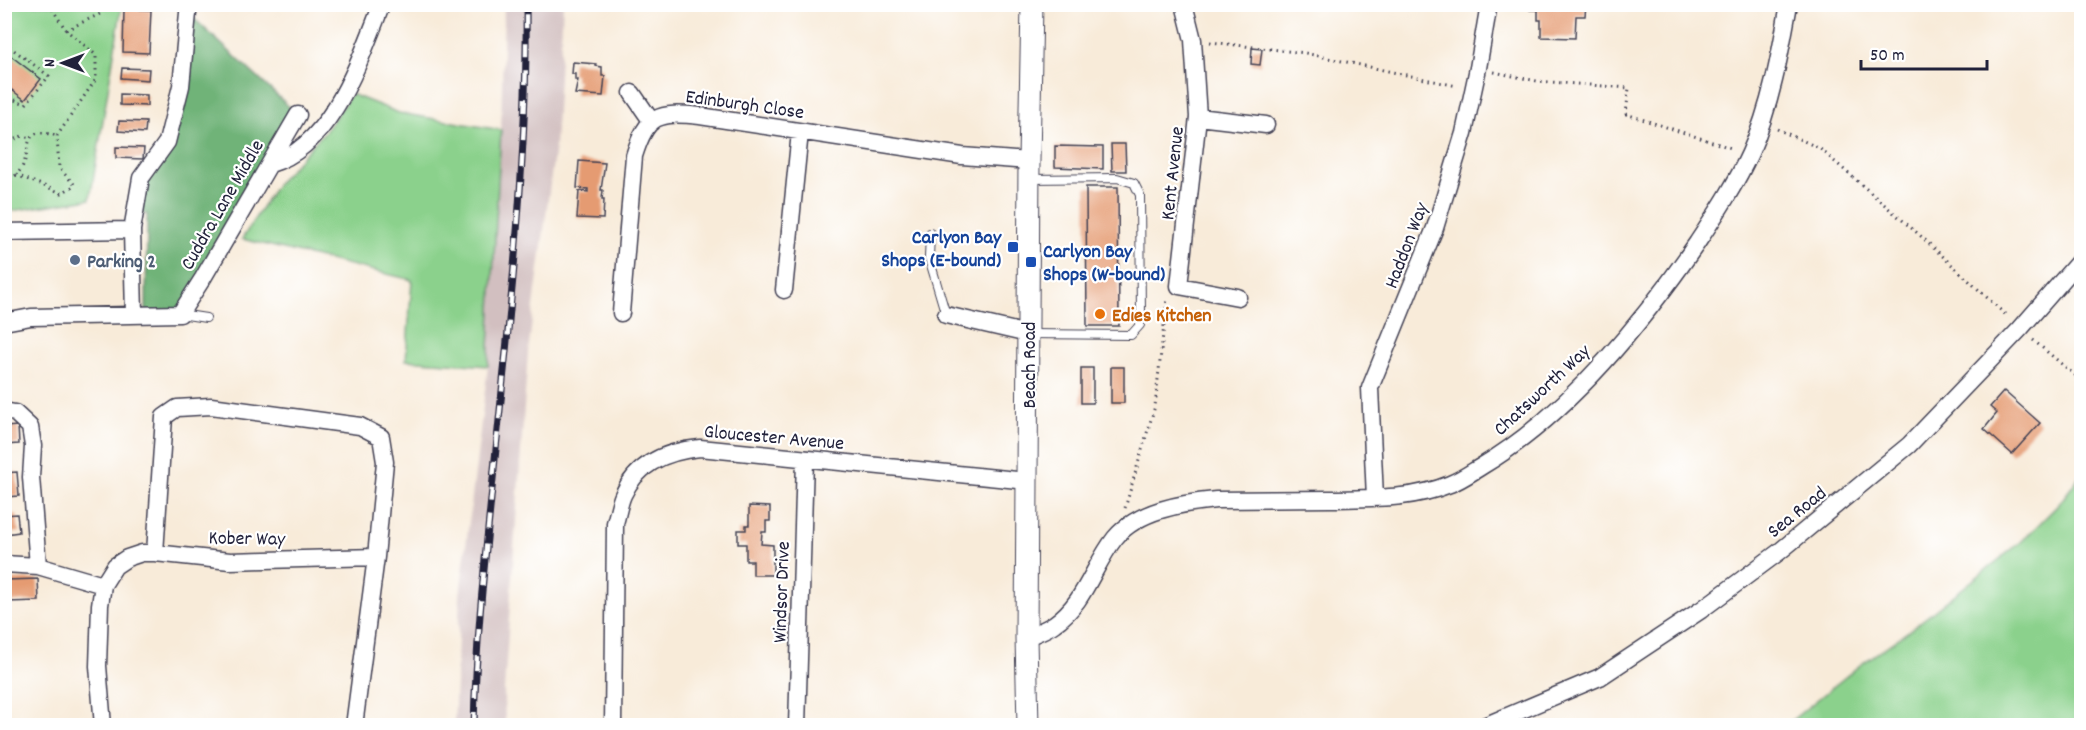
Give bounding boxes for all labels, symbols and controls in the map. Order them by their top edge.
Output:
north arrow [33,33,93,93]
scale bar [1861,33,1987,71]
text: 50 m [1870,44,1905,69]
text: N [39,59,62,67]
street label: Edinburgh Close [684,84,806,128]
street label: Kent Avenue [1155,125,1193,222]
street label: Cuddra Lane Middle [175,135,272,276]
street label: Haddon Way [1379,198,1437,293]
place label: Carlyon Bay Shops (E-bound) [881,225,1002,276]
place label: Carlyon Bay Shops (W-bound) [1043,239,1165,290]
marker: Carlyon Bay Shops (E-bound) [1006,240,1020,254]
place label: Parking 2 [87,249,156,277]
marker: Parking 2 [68,253,82,267]
marker: Carlyon Bay Shops (W-bound) [1024,255,1038,269]
place label: Edies Kitchen [1112,303,1211,331]
marker: Edies Kitchen [1093,307,1107,321]
street label: Beach Road [1017,322,1045,408]
street label: Chatsworth Way [1488,338,1598,444]
street label: Gloucester Avenue [703,419,845,459]
street label: Sea Road [1762,481,1834,546]
street label: Kober Way [208,525,286,555]
street label: Windsor Drive [767,541,799,643]

